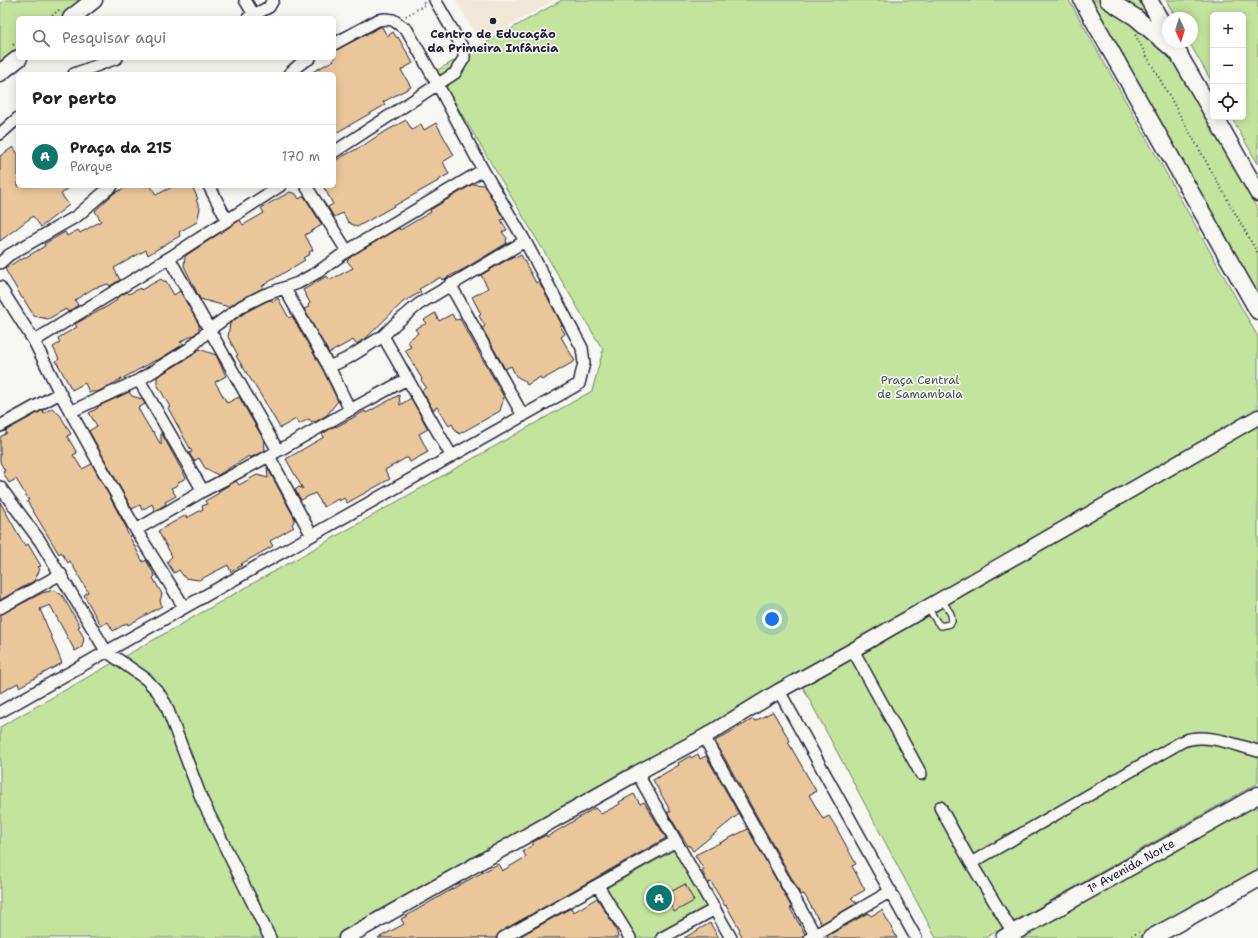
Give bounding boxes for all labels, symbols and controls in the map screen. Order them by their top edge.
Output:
north arrow [1162,12,1198,48]
map controls [1210,12,1246,120]
button: + [1210,12,1246,48]
search box [16,16,336,60]
marker: Centro de Educação da Primeira Infância [488,16,498,26]
place label: Centro de Educação da Primeira Infância [428,26,559,56]
icon: search [30,27,52,49]
text: Pesquisar aqui [62,28,166,48]
button: − [1210,48,1246,84]
button: locate [1210,84,1246,120]
text: Por perto [32,87,117,109]
text: Praça da 215 [70,138,172,158]
text: A [40,148,50,165]
text: 170 m [282,148,320,165]
text: Parque [70,158,113,175]
park label: Praça Central de Samambaia [877,372,963,402]
your location [762,609,782,629]
street label: 1ᵃ Avenida Norte [1084,835,1178,897]
pin: A [646,883,672,913]

